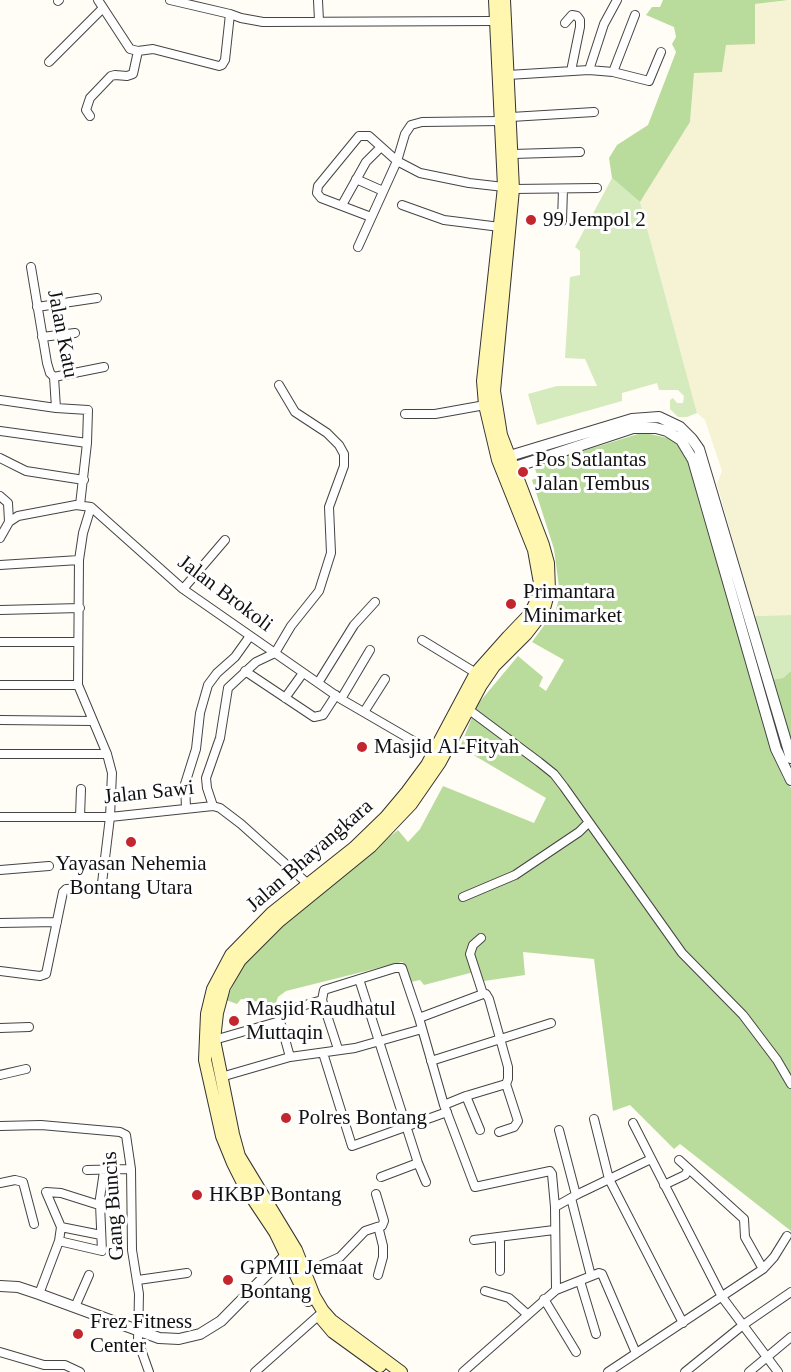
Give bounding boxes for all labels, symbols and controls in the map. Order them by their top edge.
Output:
place label: 99 Jempol 2 [543,207,646,233]
marker: 99 Jempol 2 [524,213,538,227]
street label: Jalan Katu [41,288,83,380]
place label: Pos Satlantas Jalan Tembus [535,447,650,497]
marker: Pos Satlantas Jalan Tembus [516,465,530,479]
street label: Jalan Brokoli [172,550,278,638]
place label: Primantara Minimarket [523,579,622,629]
marker: Primantara Minimarket [504,597,518,611]
place label: Masjid Al-Fityah [374,734,519,760]
marker: Masjid Al-Fityah [355,740,369,754]
street label: Jalan Sawi [103,776,195,810]
street label: Jalan Bhayangkara [242,794,378,918]
marker: Yayasan Nehemia Bontang Utara [124,835,138,849]
place label: Yayasan Nehemia Bontang Utara [55,851,207,901]
place label: Masjid Raudhatul Muttaqin [246,996,396,1046]
marker: Masjid Raudhatul Muttaqin [227,1014,241,1028]
place label: Polres Bontang [298,1105,427,1131]
marker: Polres Bontang [279,1111,293,1125]
street label: Gang Buncis [98,1151,130,1261]
place label: HKBP Bontang [209,1182,341,1208]
marker: HKBP Bontang [190,1188,204,1202]
place label: GPMII Jemaat Bontang [240,1255,363,1305]
marker: GPMII Jemaat Bontang [221,1273,235,1287]
place label: Frez Fitness Center [90,1309,192,1359]
marker: Frez Fitness Center [71,1327,85,1341]

